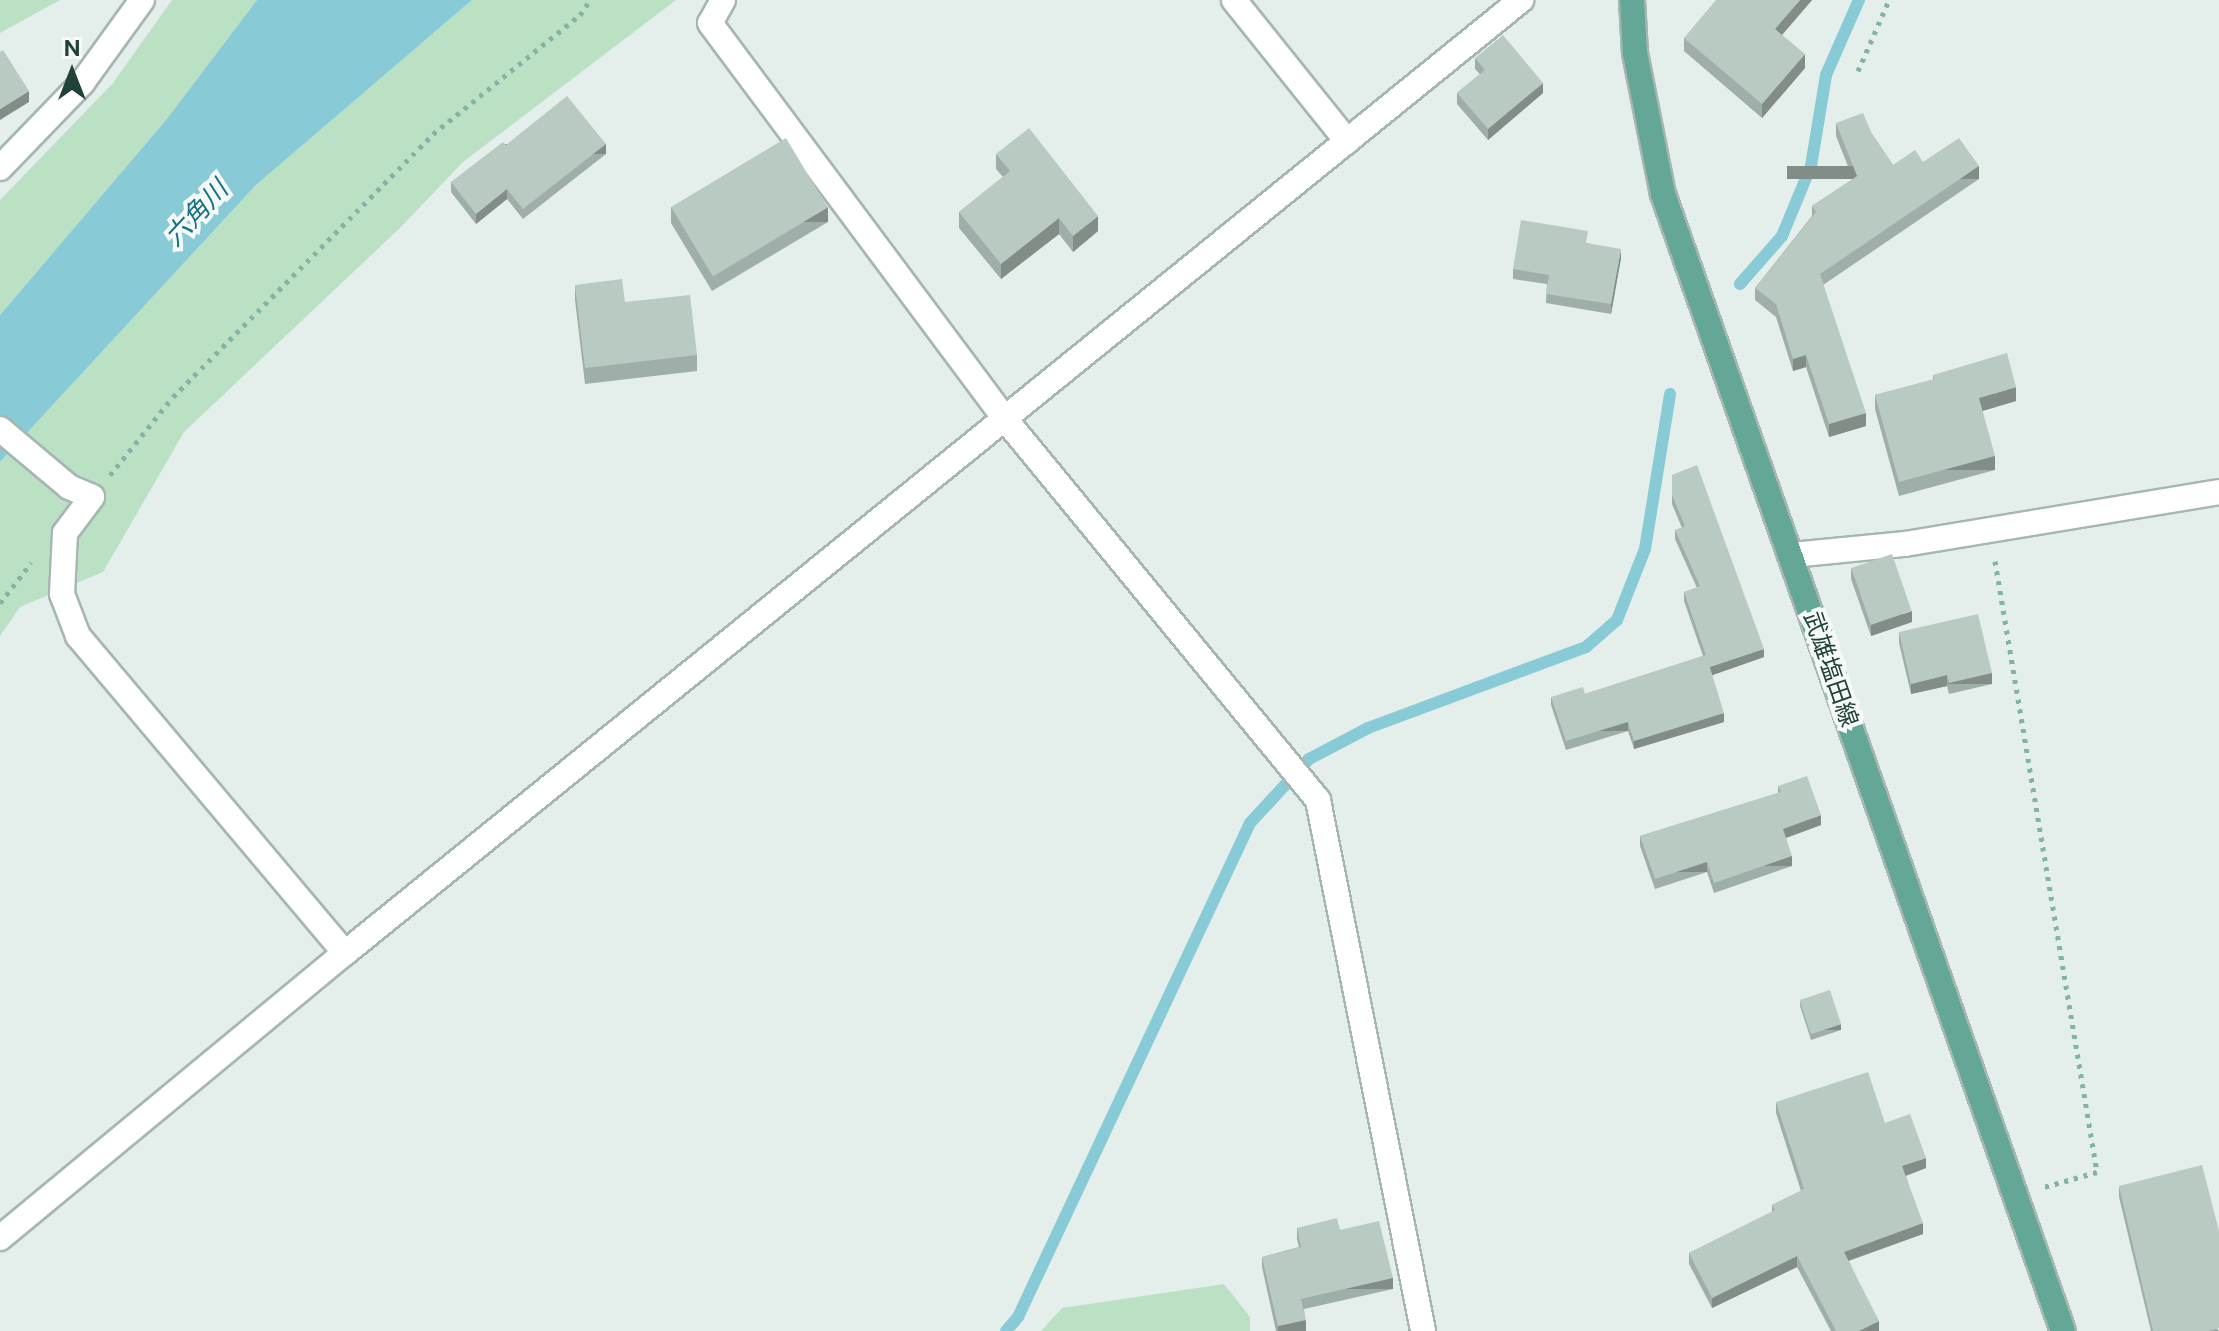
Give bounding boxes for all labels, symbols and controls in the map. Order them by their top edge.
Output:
north arrow [32,32,112,112]
text: N [63,35,81,61]
water label: 六角川 [158,174,234,252]
street label: 武雄塩田線 [1798,608,1864,730]

